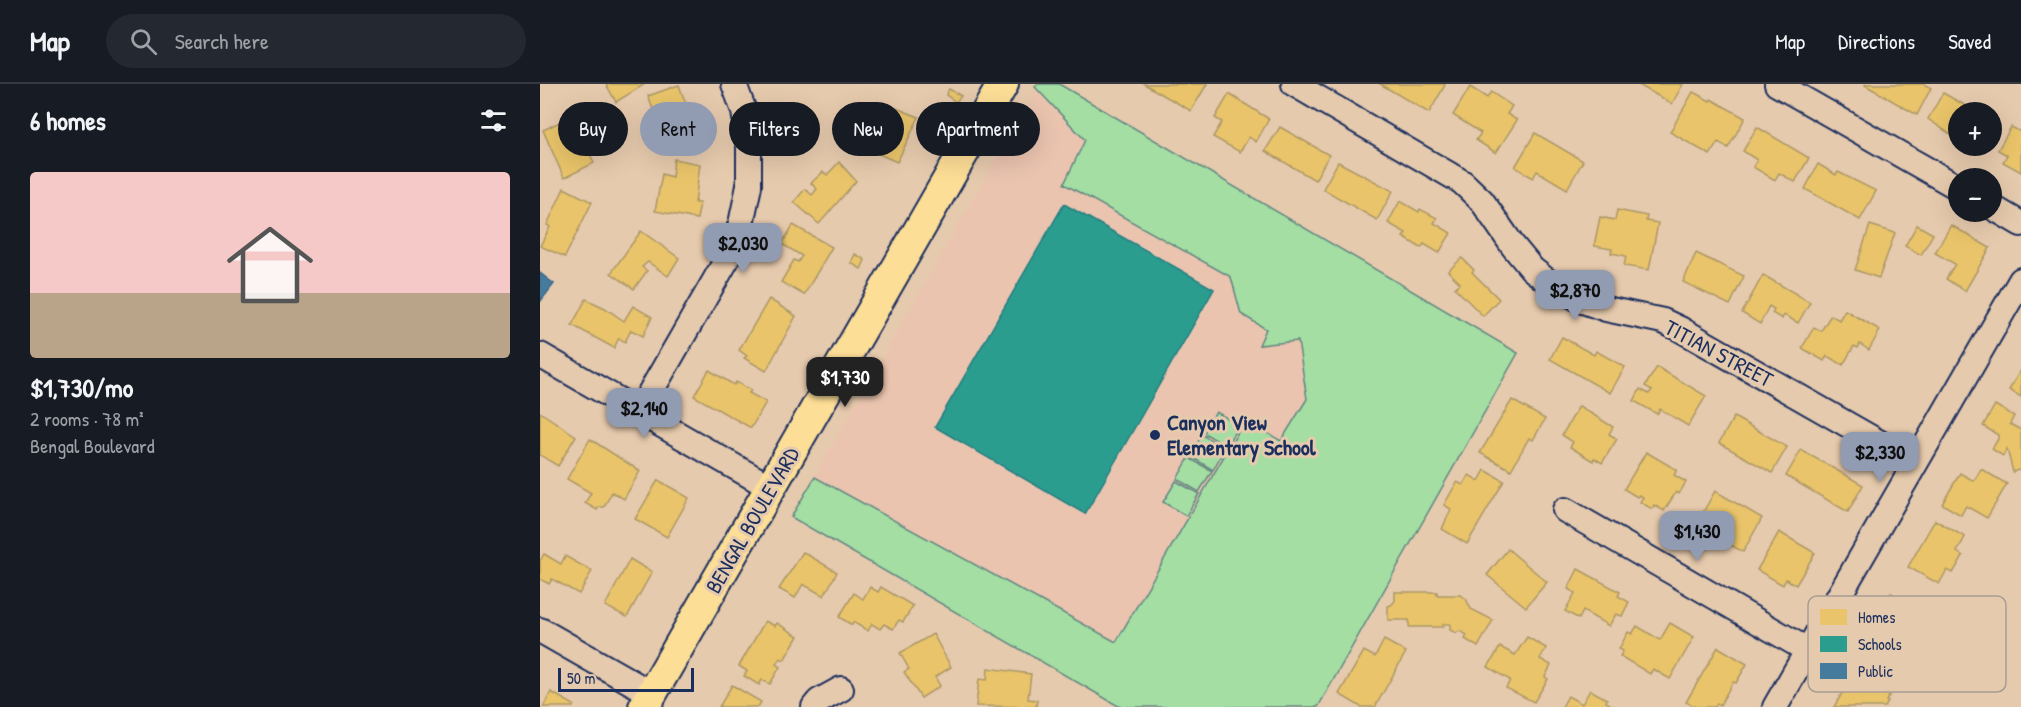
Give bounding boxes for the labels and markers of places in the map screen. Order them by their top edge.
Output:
pin: $2,030 [694,223,792,274]
pin: $2,870 [1526,270,1624,321]
pin: $1,730 [796,357,894,408]
pin: $2,140 [595,388,693,439]
place label: Canyon View Elementary School [1167,407,1317,463]
marker: Canyon View Elementary School [1148,428,1162,442]
pin: $2,330 [1831,432,1929,483]
pin: $1,430 [1648,511,1746,562]

